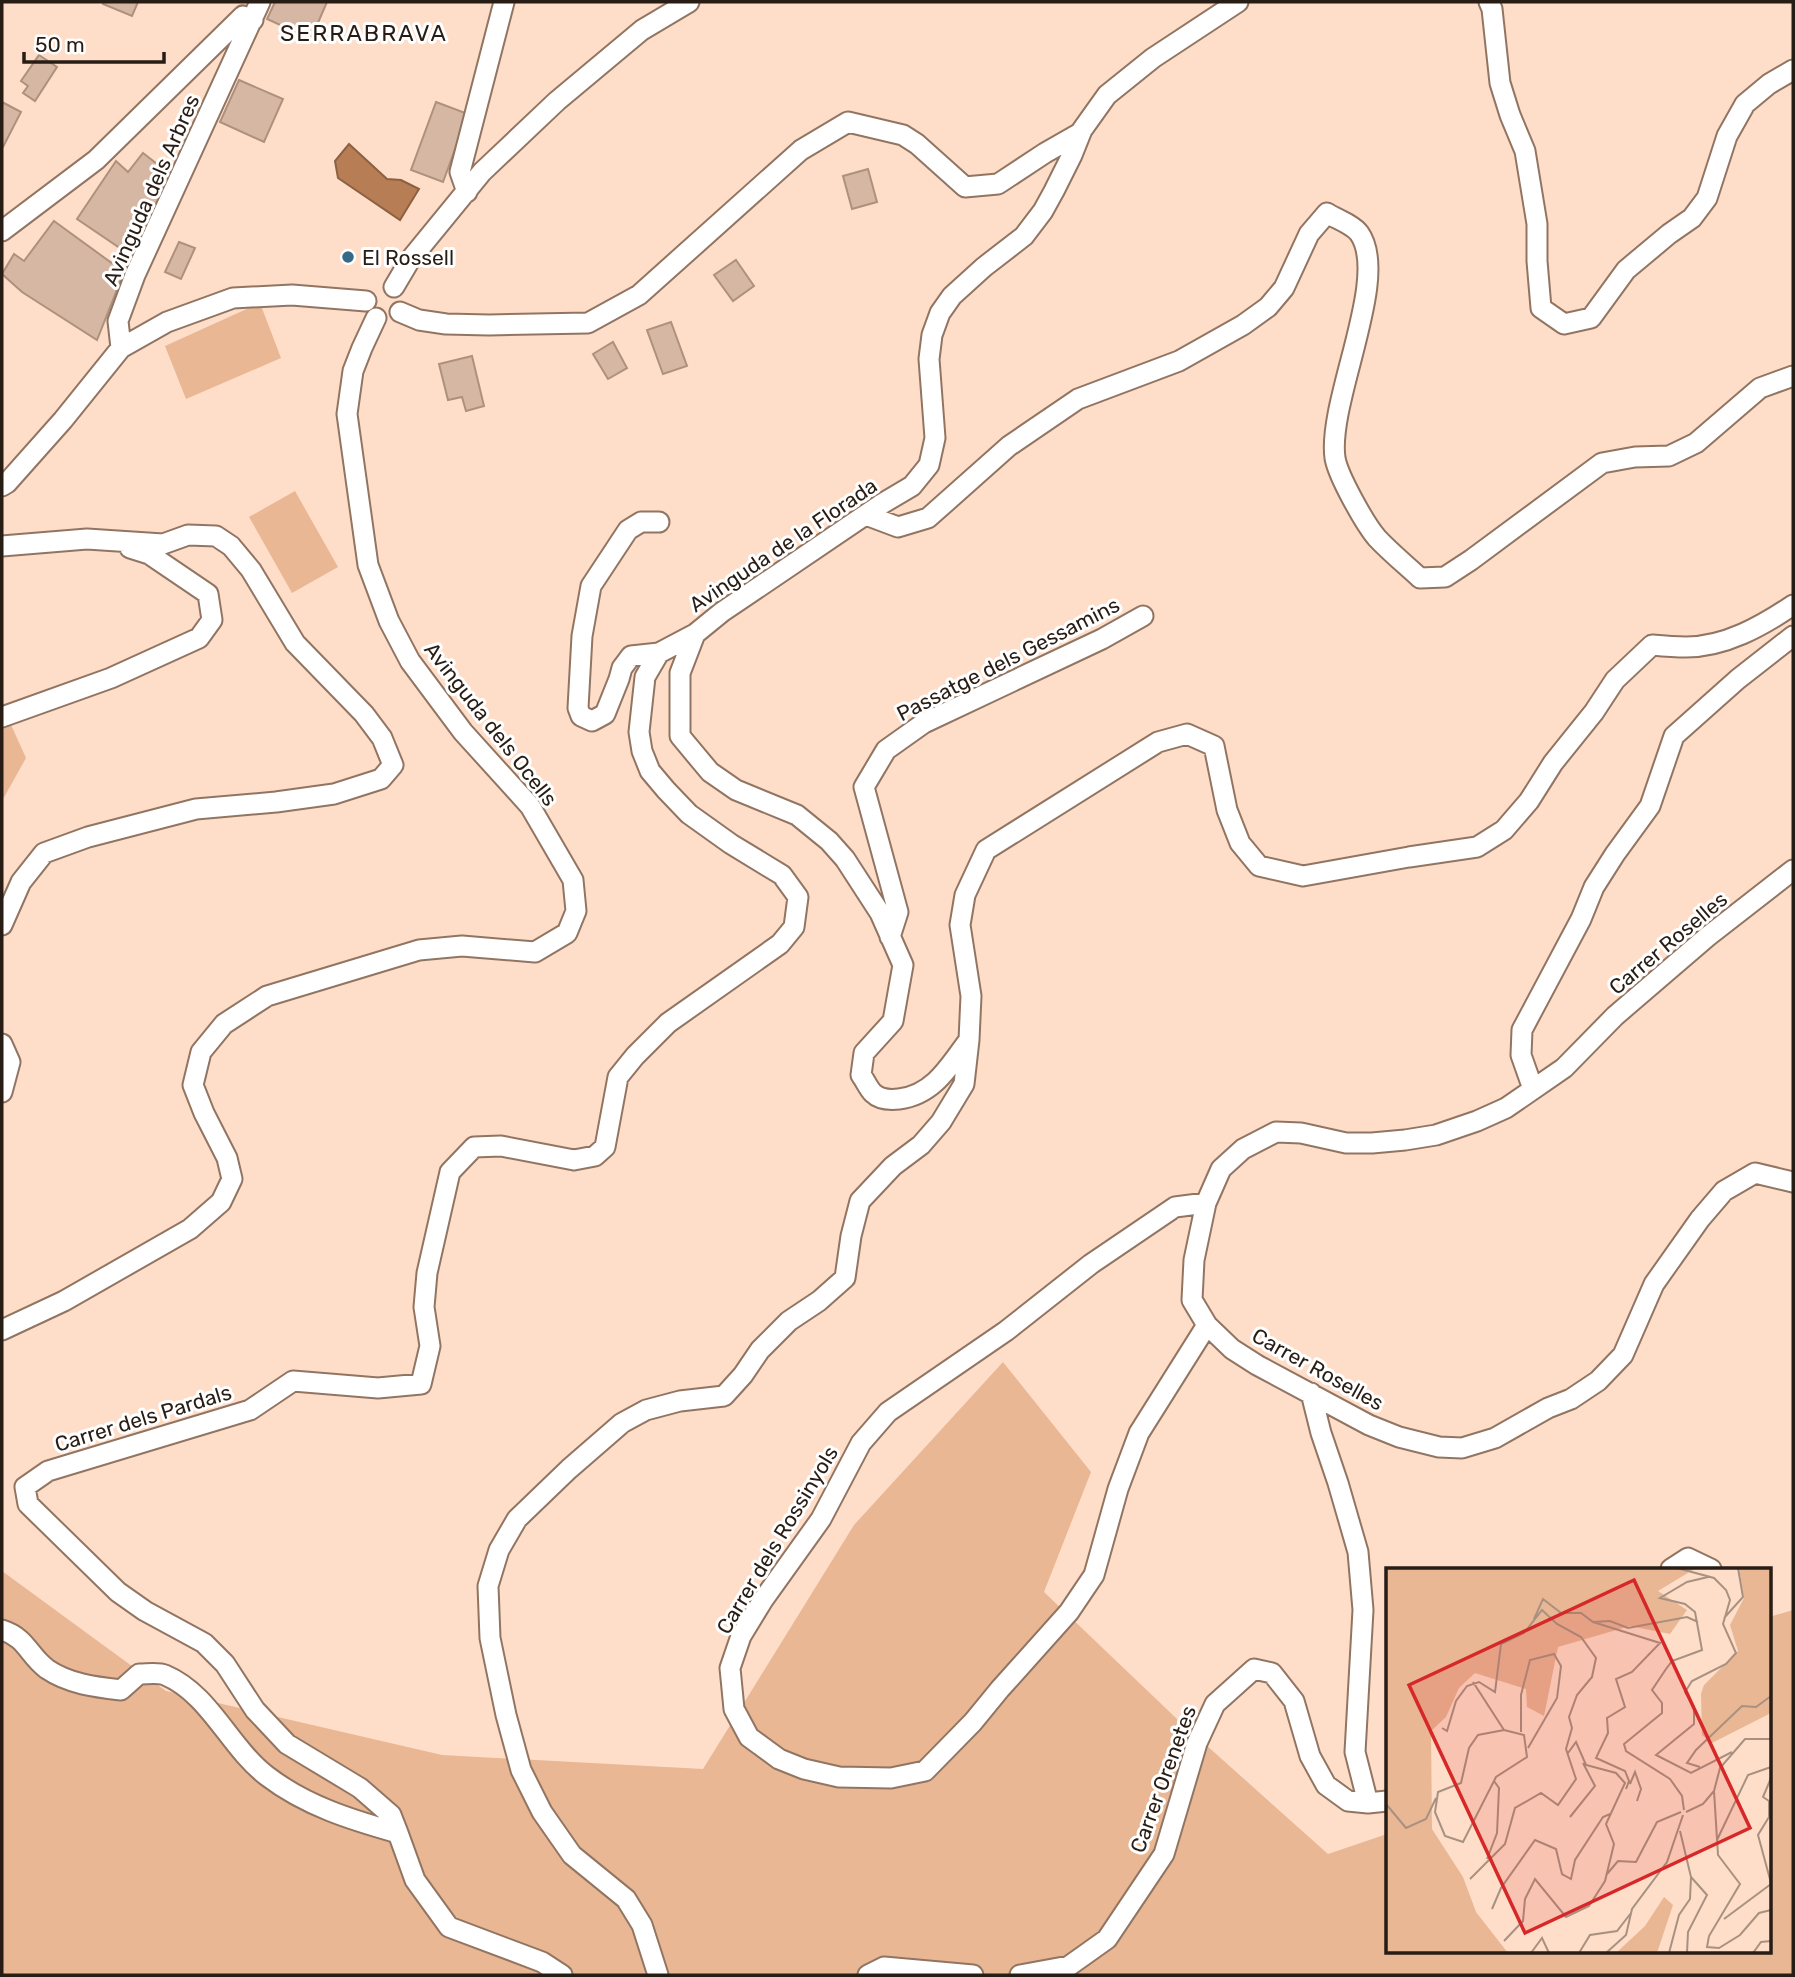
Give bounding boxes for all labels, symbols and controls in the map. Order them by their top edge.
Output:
district label: SERRABRAVA [280,19,448,47]
scale bar [24,21,164,65]
text: 50 m [35,32,85,57]
street label: Avinguda dels Arbres [98,90,204,290]
place label: El Rossell [362,245,454,270]
marker: El Rossell [340,249,356,265]
street label: Avinguda de la Florada [684,473,882,617]
street label: Passatge dels Gessamins [892,592,1124,726]
street label: Avinguda dels Ocells [419,637,563,811]
street label: Carrer Roselles [1604,886,1732,1000]
street label: Carrer Roselles [1248,1323,1388,1415]
street label: Carrer dels Pardals [52,1379,234,1457]
street label: Carrer dels Rossinyols [711,1442,843,1638]
inset map [1386,1568,1770,1952]
street label: Carrer Orenetes [1125,1702,1201,1856]

